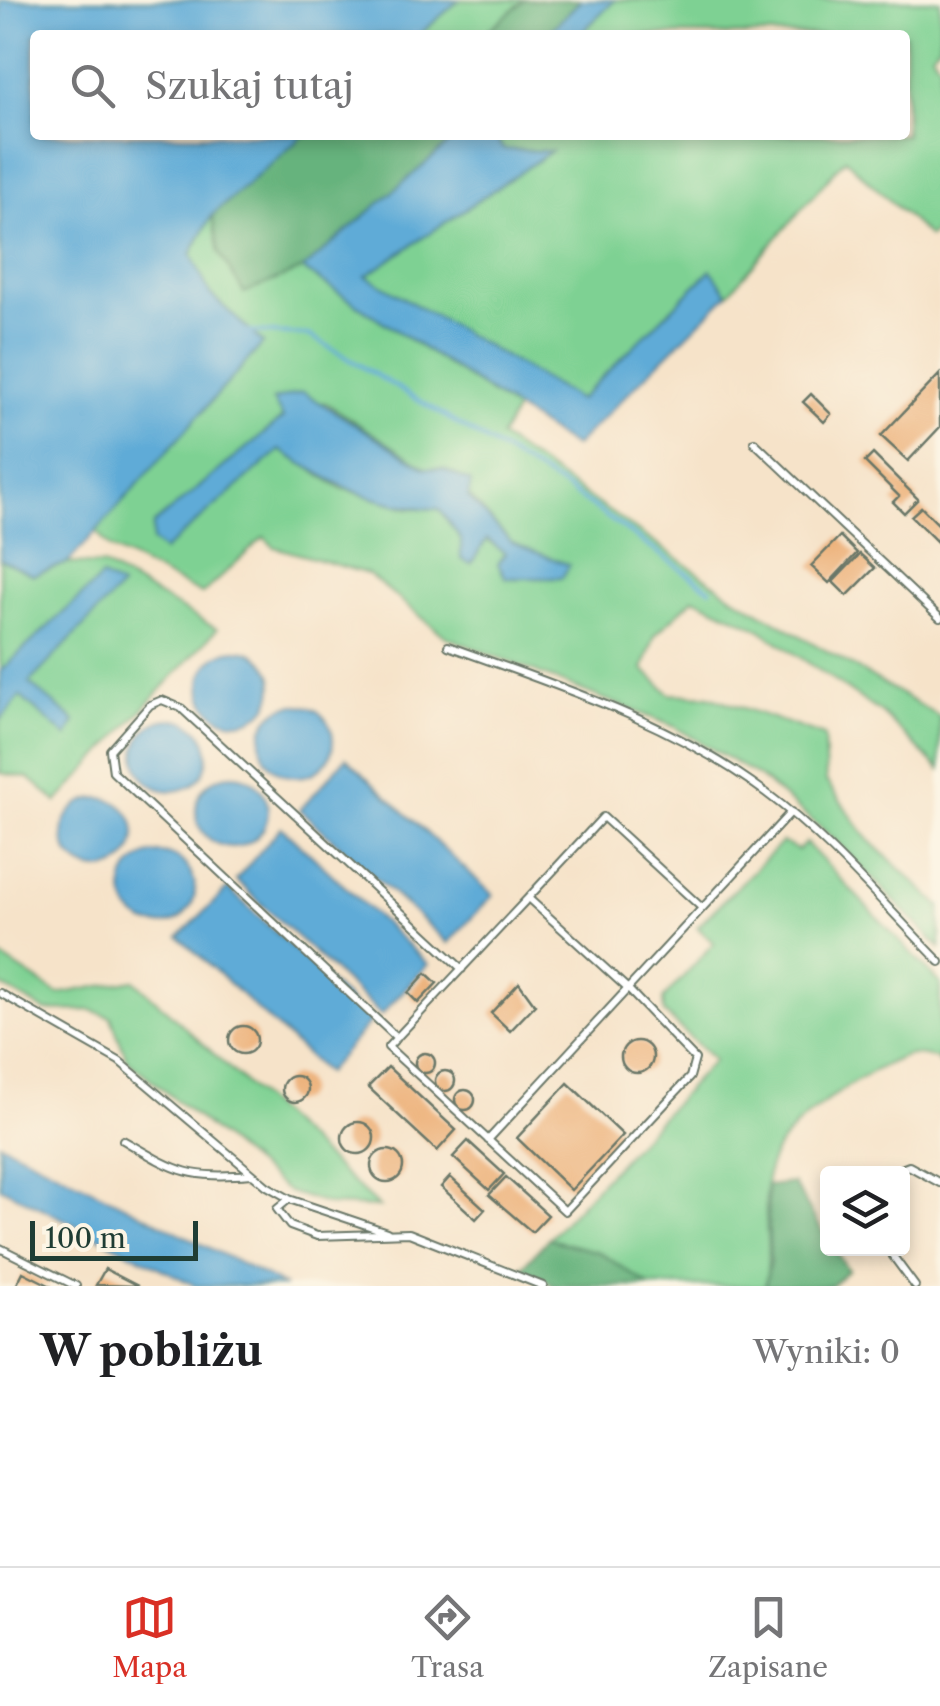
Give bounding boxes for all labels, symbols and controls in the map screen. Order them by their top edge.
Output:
search box [30,30,910,140]
icon: search [65,58,120,113]
text: Szukaj tutaj [145,62,354,109]
map controls [820,1166,910,1256]
button: layers [820,1166,910,1256]
scale bar [30,1216,198,1260]
text: 100 m [45,1221,126,1255]
text: W pobliżu [40,1325,263,1377]
text: Wyniki: 0 [753,1332,900,1371]
tab: Mapa [112,1590,187,1684]
tab: Trasa [411,1590,484,1684]
tab: Zapisane [708,1590,828,1684]

